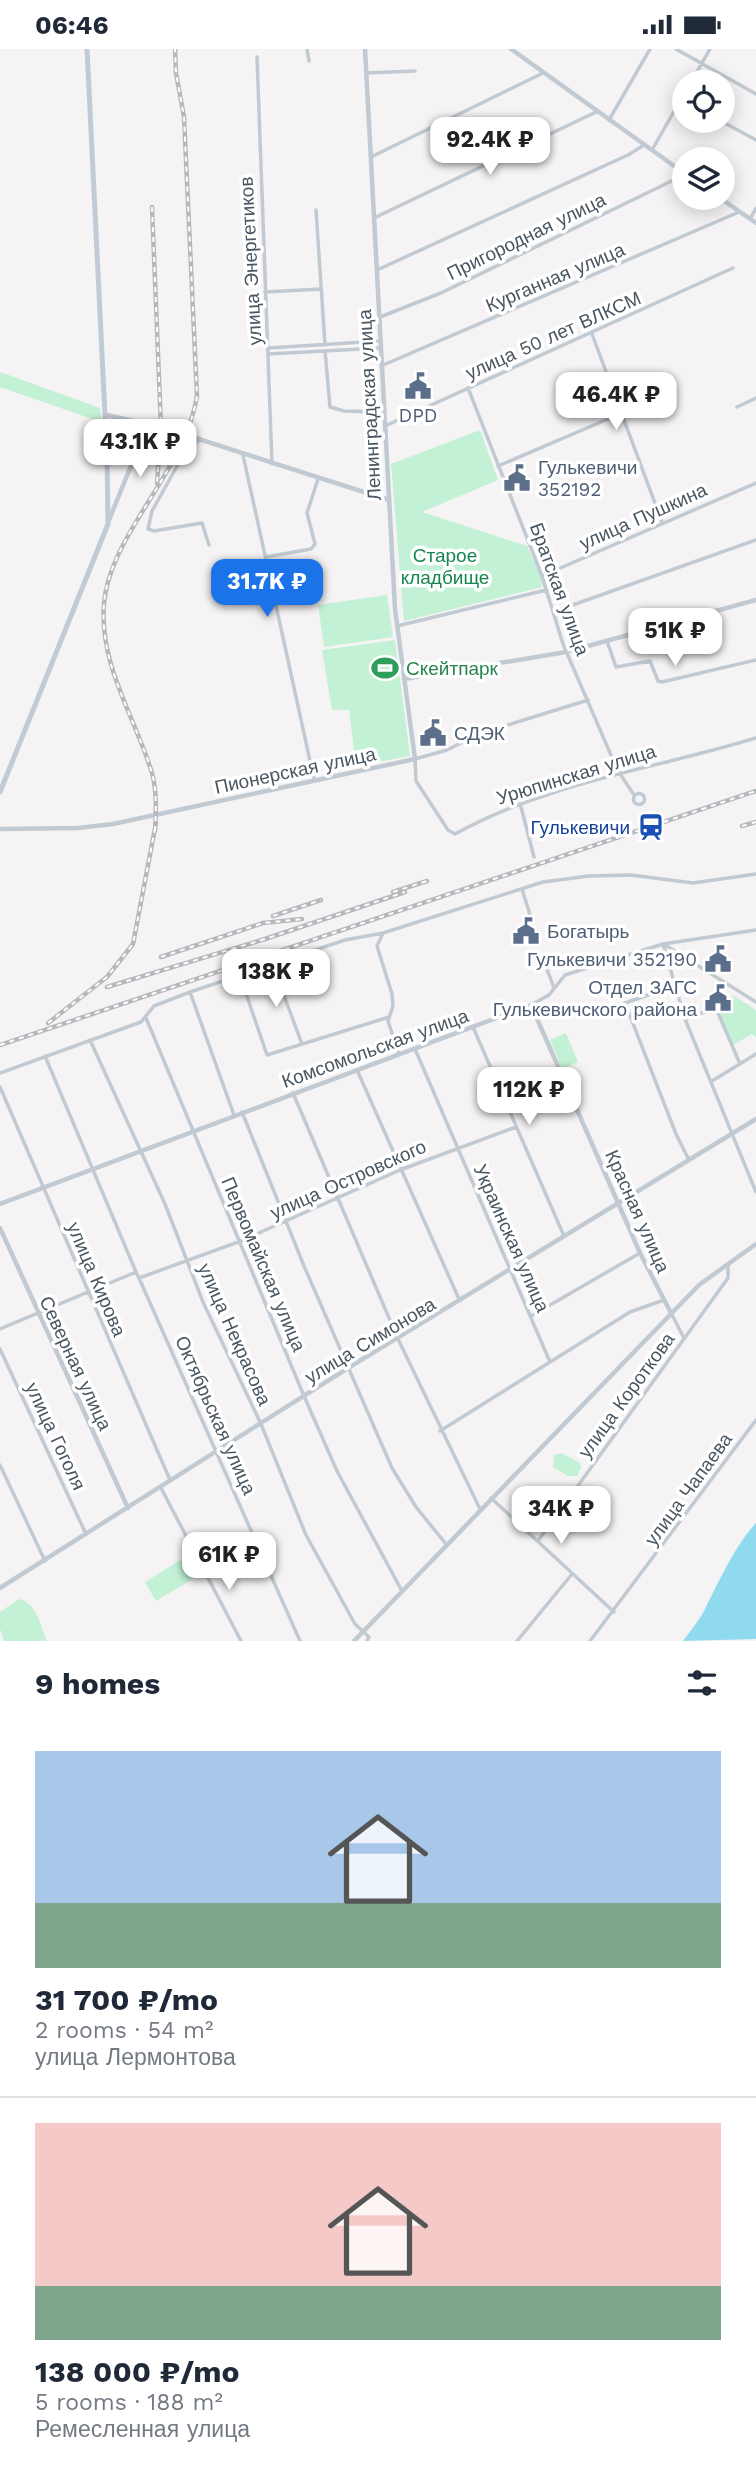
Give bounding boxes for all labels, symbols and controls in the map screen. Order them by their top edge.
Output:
text: 06:46 [35,10,108,40]
map controls [672,70,735,210]
button: locate [672,70,735,133]
pin: 92.4K ₽ [425,117,555,177]
text: 92.4K ₽ [446,126,534,153]
button: layers [672,147,735,210]
street label: улица Энергетиков [235,176,266,346]
street label: Пригородная улица [443,188,610,285]
street label: Курганная улица [482,238,628,317]
street label: улица 50 лет ВЛКСМ [462,286,644,384]
street label: Ленинградская улица [353,308,386,501]
public building icon: DPD [403,371,433,401]
pin: 46.4K ₽ [551,373,681,432]
text: 46.4K ₽ [572,381,660,408]
place label: DPD [399,404,438,427]
pin: 43.1K ₽ [75,419,205,479]
text: 43.1K ₽ [100,428,180,455]
place label: Гулькевичи 352192 [538,456,637,501]
public building icon: Гулькевичи 352192 [502,463,532,493]
street label: улица Пушкина [576,478,711,555]
street label: Братская улица [525,520,594,659]
park label: Старое кладбище [401,544,489,589]
pin: 31.7K ₽ [202,559,332,619]
text: 31.7K ₽ [227,568,307,595]
pin: 51K ₽ [626,609,724,668]
text: 51K ₽ [644,617,706,644]
sports icon: Скейтпарк [370,653,400,683]
place label: Скейтпарк [406,657,499,680]
public building icon: СДЭК [418,718,448,748]
place label: СДЭК [454,722,505,745]
street label: Урюпинская улица [494,739,659,810]
street label: Пионерская улица [212,742,378,799]
station icon: Гулькевичи [636,812,666,842]
place label: Гулькевичи [531,816,630,839]
public building icon: Богатырь [511,916,541,946]
place label: Богатырь [547,920,630,943]
public building icon: Гулькевичи 352190 [703,944,733,974]
place label: Гулькевичи 352190 [527,948,697,971]
pin: 138K ₽ [219,949,333,1009]
text: 138K ₽ [238,958,314,985]
place label: Отдел ЗАГС Гулькевичского района [493,976,697,1021]
public building icon: Отдел ЗАГС Гулькевичского района [703,983,733,1013]
street label: Комсомольская улица [279,1004,472,1093]
pin: 112K ₽ [472,1067,586,1127]
text: 112K ₽ [493,1076,565,1103]
street label: улица Островского [267,1135,430,1224]
street label: Красная улица [600,1146,675,1276]
street label: Украинская улица [469,1161,555,1316]
street label: Первомайская улица [216,1174,311,1355]
street label: улица Кирова [62,1219,131,1340]
street label: улица Некрасова [193,1260,276,1409]
street label: Северная улица [34,1292,117,1434]
street label: улица Симонова [301,1292,440,1388]
street label: улица Короткова [573,1328,680,1462]
street label: Октябрьская улица [170,1332,261,1499]
street label: улица Гоголя [21,1379,91,1494]
street label: улица Чапаева [640,1428,737,1550]
pin: 34K ₽ [512,1487,610,1546]
text: 34K ₽ [528,1495,594,1522]
pin: 61K ₽ [180,1533,278,1592]
text: 61K ₽ [198,1541,260,1568]
icon: filters [683,1664,721,1702]
text: 9 homes [35,1666,160,1701]
icon: home [315,1796,441,1922]
text: 31 700 ₽/mo [35,1982,218,2017]
text: 2 rooms · 54 m² [35,2017,213,2044]
text: улица Лермонтова [35,2044,236,2071]
icon: home [315,2168,441,2294]
text: 138 000 ₽/mo [35,2354,240,2389]
text: 5 rooms · 188 m² [35,2389,223,2416]
text: Ремесленная улица [35,2416,250,2443]

